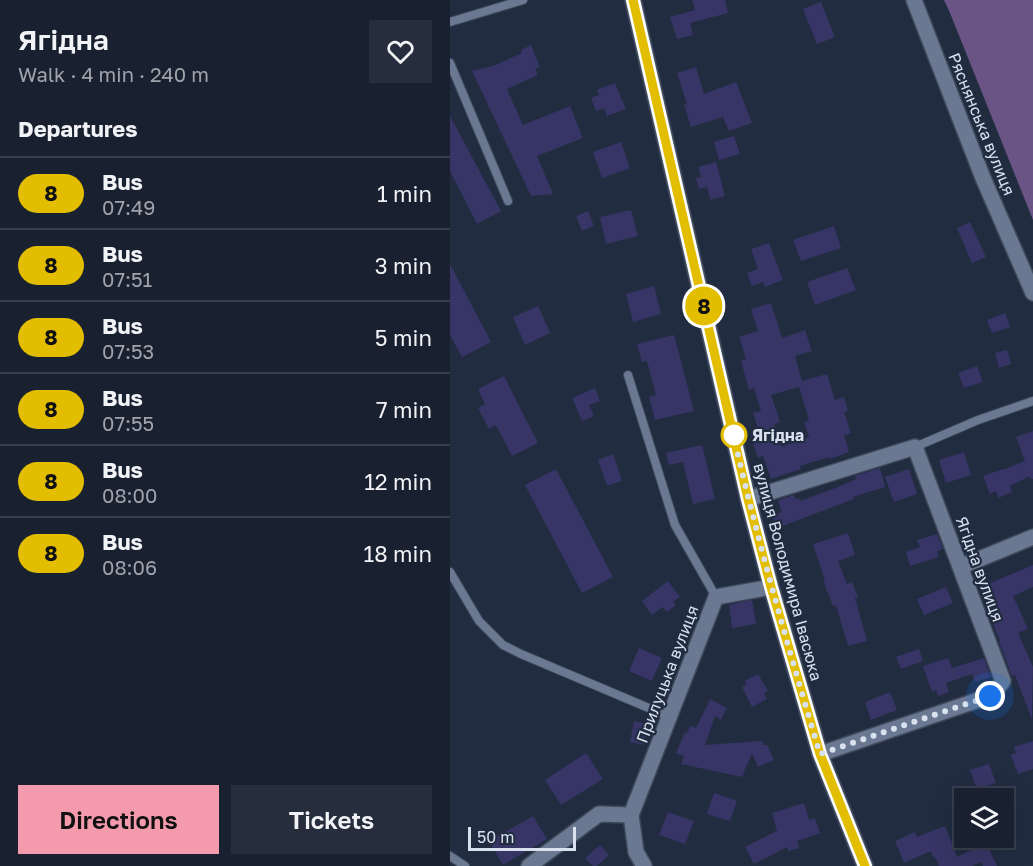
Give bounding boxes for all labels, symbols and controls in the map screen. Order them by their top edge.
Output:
button: heart [369,20,432,83]
text: Ягідна [18,23,109,56]
street label: Ряснянська вулиця [944,50,1020,198]
text: Walk · 4 min · 240 m [18,62,209,86]
text: Departures [18,115,137,142]
text: Bus [102,168,143,195]
text: 8 [44,180,58,206]
text: 1 min [377,180,432,207]
text: 07:49 [102,195,155,219]
text: Bus [102,240,143,267]
text: 8 [44,252,58,278]
text: 3 min [375,252,432,279]
text: 07:51 [102,267,152,291]
line badge: 8 [684,286,724,326]
text: 8 [697,293,711,319]
text: Bus [102,312,143,339]
text: 8 [44,324,58,350]
text: 5 min [375,324,432,351]
text: 07:53 [102,339,154,363]
text: Bus [102,384,143,411]
text: 8 [44,396,58,422]
text: 7 min [376,396,432,423]
text: 07:55 [102,411,154,435]
marker: Ягідна [721,422,747,448]
place label: Ягідна [752,425,804,445]
text: Bus [102,456,143,483]
street label: вулиця Володимира Івасюка [749,461,827,683]
text: 8 [44,468,58,494]
text: 12 min [364,468,432,495]
text: 08:00 [102,483,157,507]
street label: Ягідна вулиця [952,514,1008,624]
text: Bus [102,528,143,555]
text: 8 [44,540,58,566]
text: 18 min [364,540,432,567]
text: 08:06 [102,555,157,579]
street label: Прилуцька вулиця [632,602,702,746]
your location [975,681,1005,711]
button: Directions [18,785,219,854]
button: Tickets [231,785,432,854]
map controls [954,788,1014,848]
button: layers [954,788,1014,848]
scale bar [468,824,576,852]
text: 50 m [477,827,514,847]

